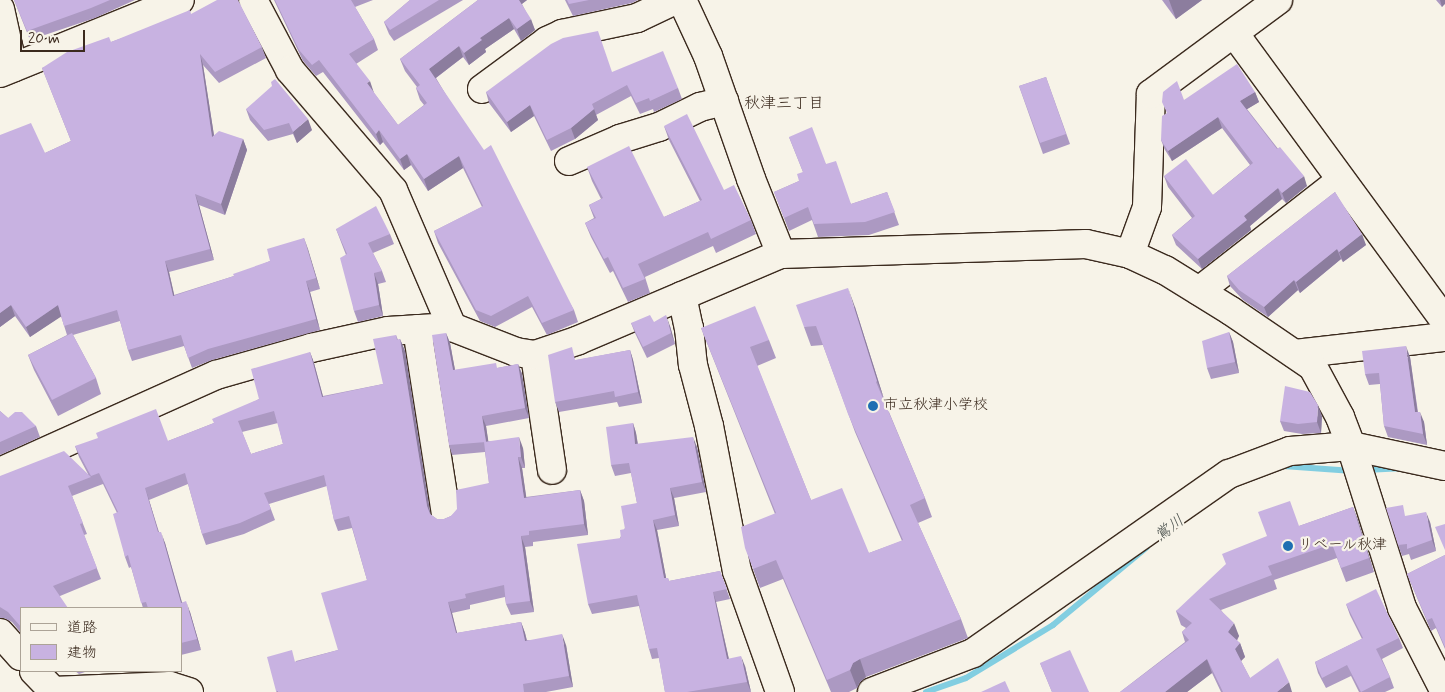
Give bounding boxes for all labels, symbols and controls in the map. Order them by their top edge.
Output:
scale bar [22,20,88,52]
text: 20 m [28,29,60,49]
district label: 秋津三丁目 [744,94,824,114]
place label: 市立秋津小学校 [883,397,988,415]
marker: 市立秋津小学校 [867,400,879,412]
water label: 鴬川 [1151,512,1189,546]
place label: リベール秋津 [1298,537,1388,555]
marker: リベール秋津 [1282,540,1294,552]
legend [20,607,182,672]
text: 道路 [67,618,97,638]
text: 建物 [67,643,97,663]

